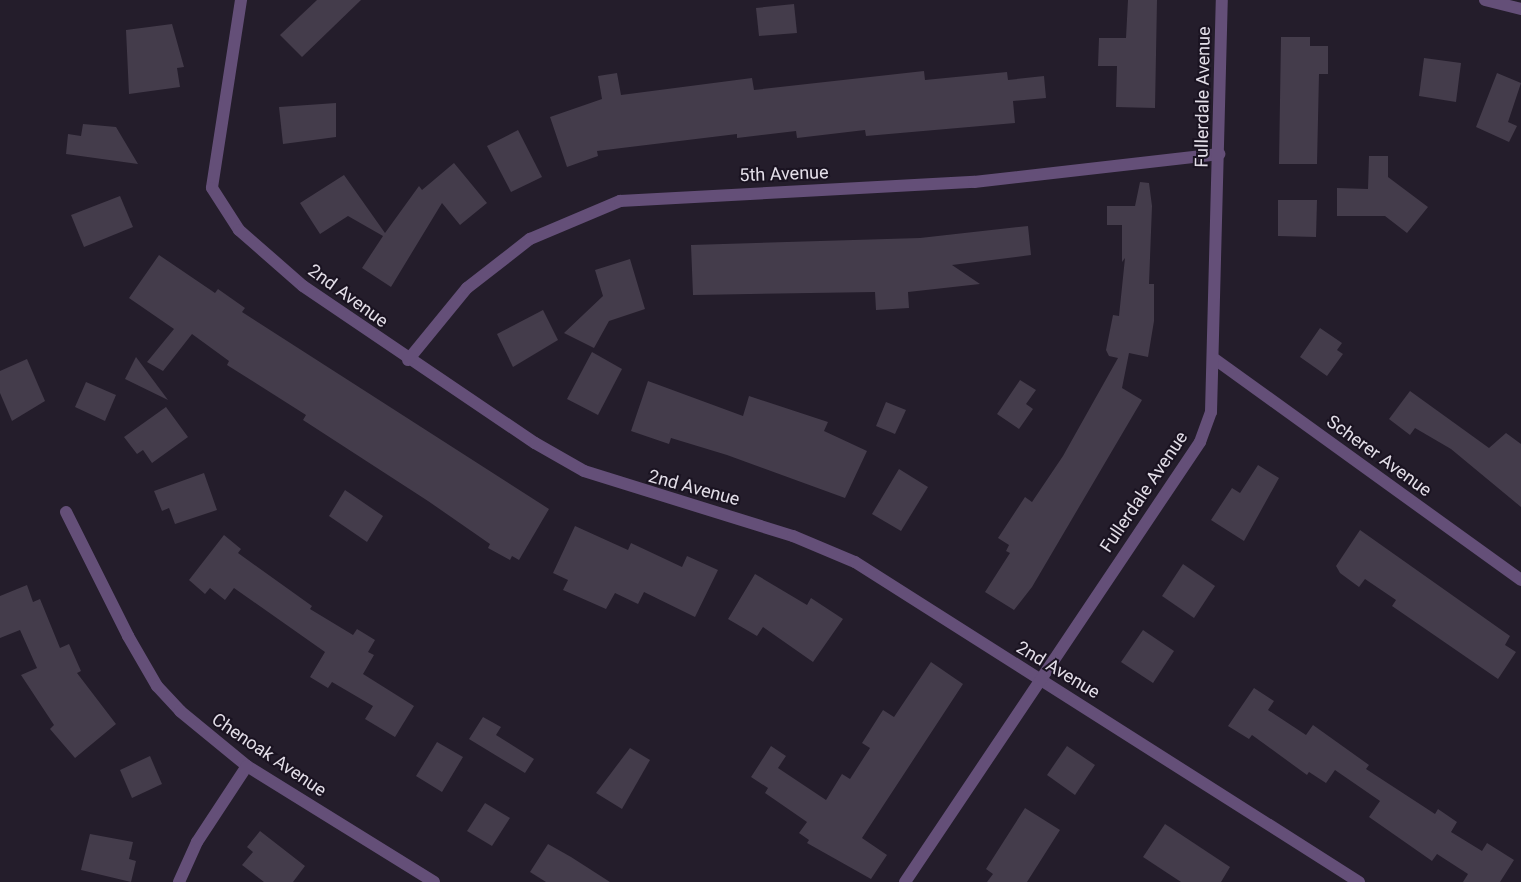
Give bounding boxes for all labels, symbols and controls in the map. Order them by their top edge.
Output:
street label: Fullerdale Avenue [1191,26,1215,168]
street label: 5th Avenue [739,162,829,186]
street label: 2nd Avenue [304,260,392,332]
street label: Scherer Avenue [1322,411,1436,501]
street label: Fullerdale Avenue [1096,427,1192,557]
street label: 2nd Avenue [646,465,742,511]
street label: 2nd Avenue [1012,637,1104,703]
street label: Chenoak Avenue [208,709,330,801]

